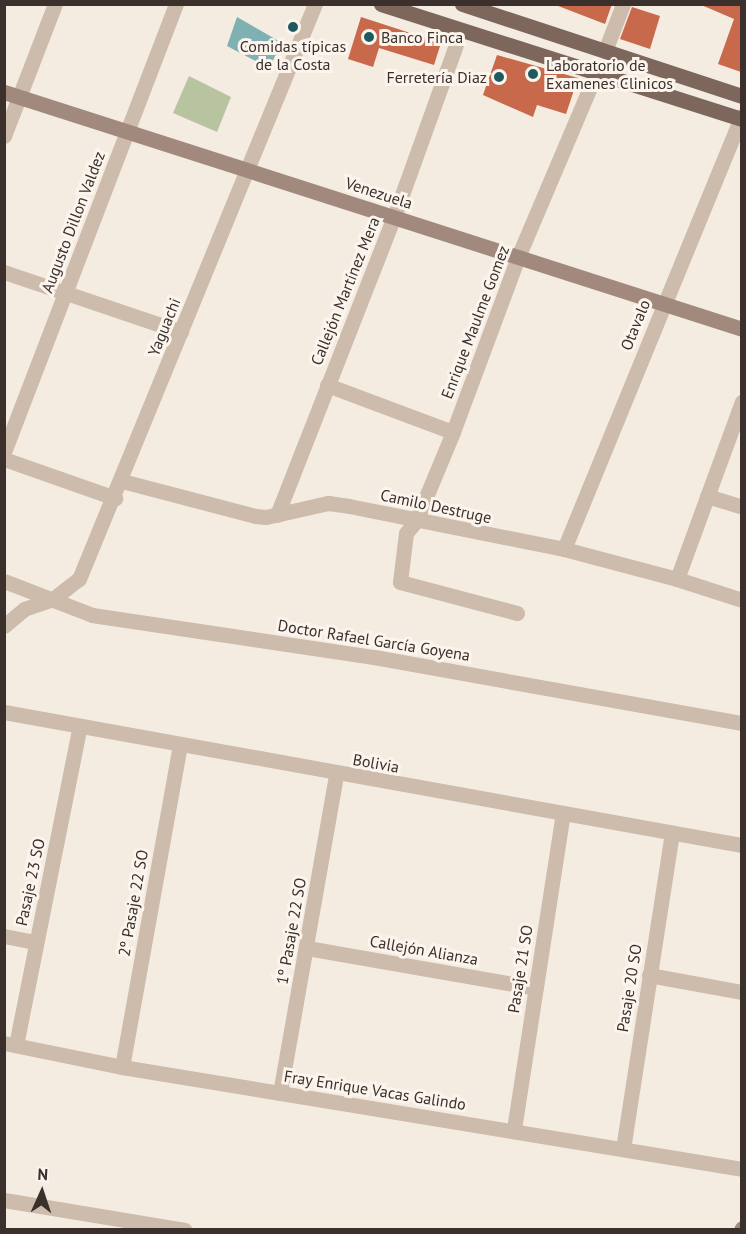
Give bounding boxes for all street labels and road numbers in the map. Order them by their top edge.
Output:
street label: Augusto Dillon Valdez [37,148,109,296]
street label: Venezuela [343,173,415,213]
street label: Callejón Martínez Mera [306,214,384,368]
street label: Enrique Maulme Gomez [437,243,513,401]
street label: Yaguachi [144,295,184,359]
street label: Otavalo [616,297,654,353]
street label: Camilo Destruge [379,485,493,527]
street label: Doctor Rafael García Goyena [277,615,471,665]
street label: Bolivia [351,749,401,777]
street label: Pasaje 23 SO [11,837,49,927]
street label: 2º Pasaje 22 SO [114,848,152,958]
street label: 1º Pasaje 22 SO [272,876,310,986]
street label: Pasaje 21 SO [504,924,536,1014]
street label: Callejón Alianza [368,931,480,969]
street label: Pasaje 20 SO [613,943,645,1033]
street label: Fray Enrique Vacas Galindo [282,1066,468,1114]

